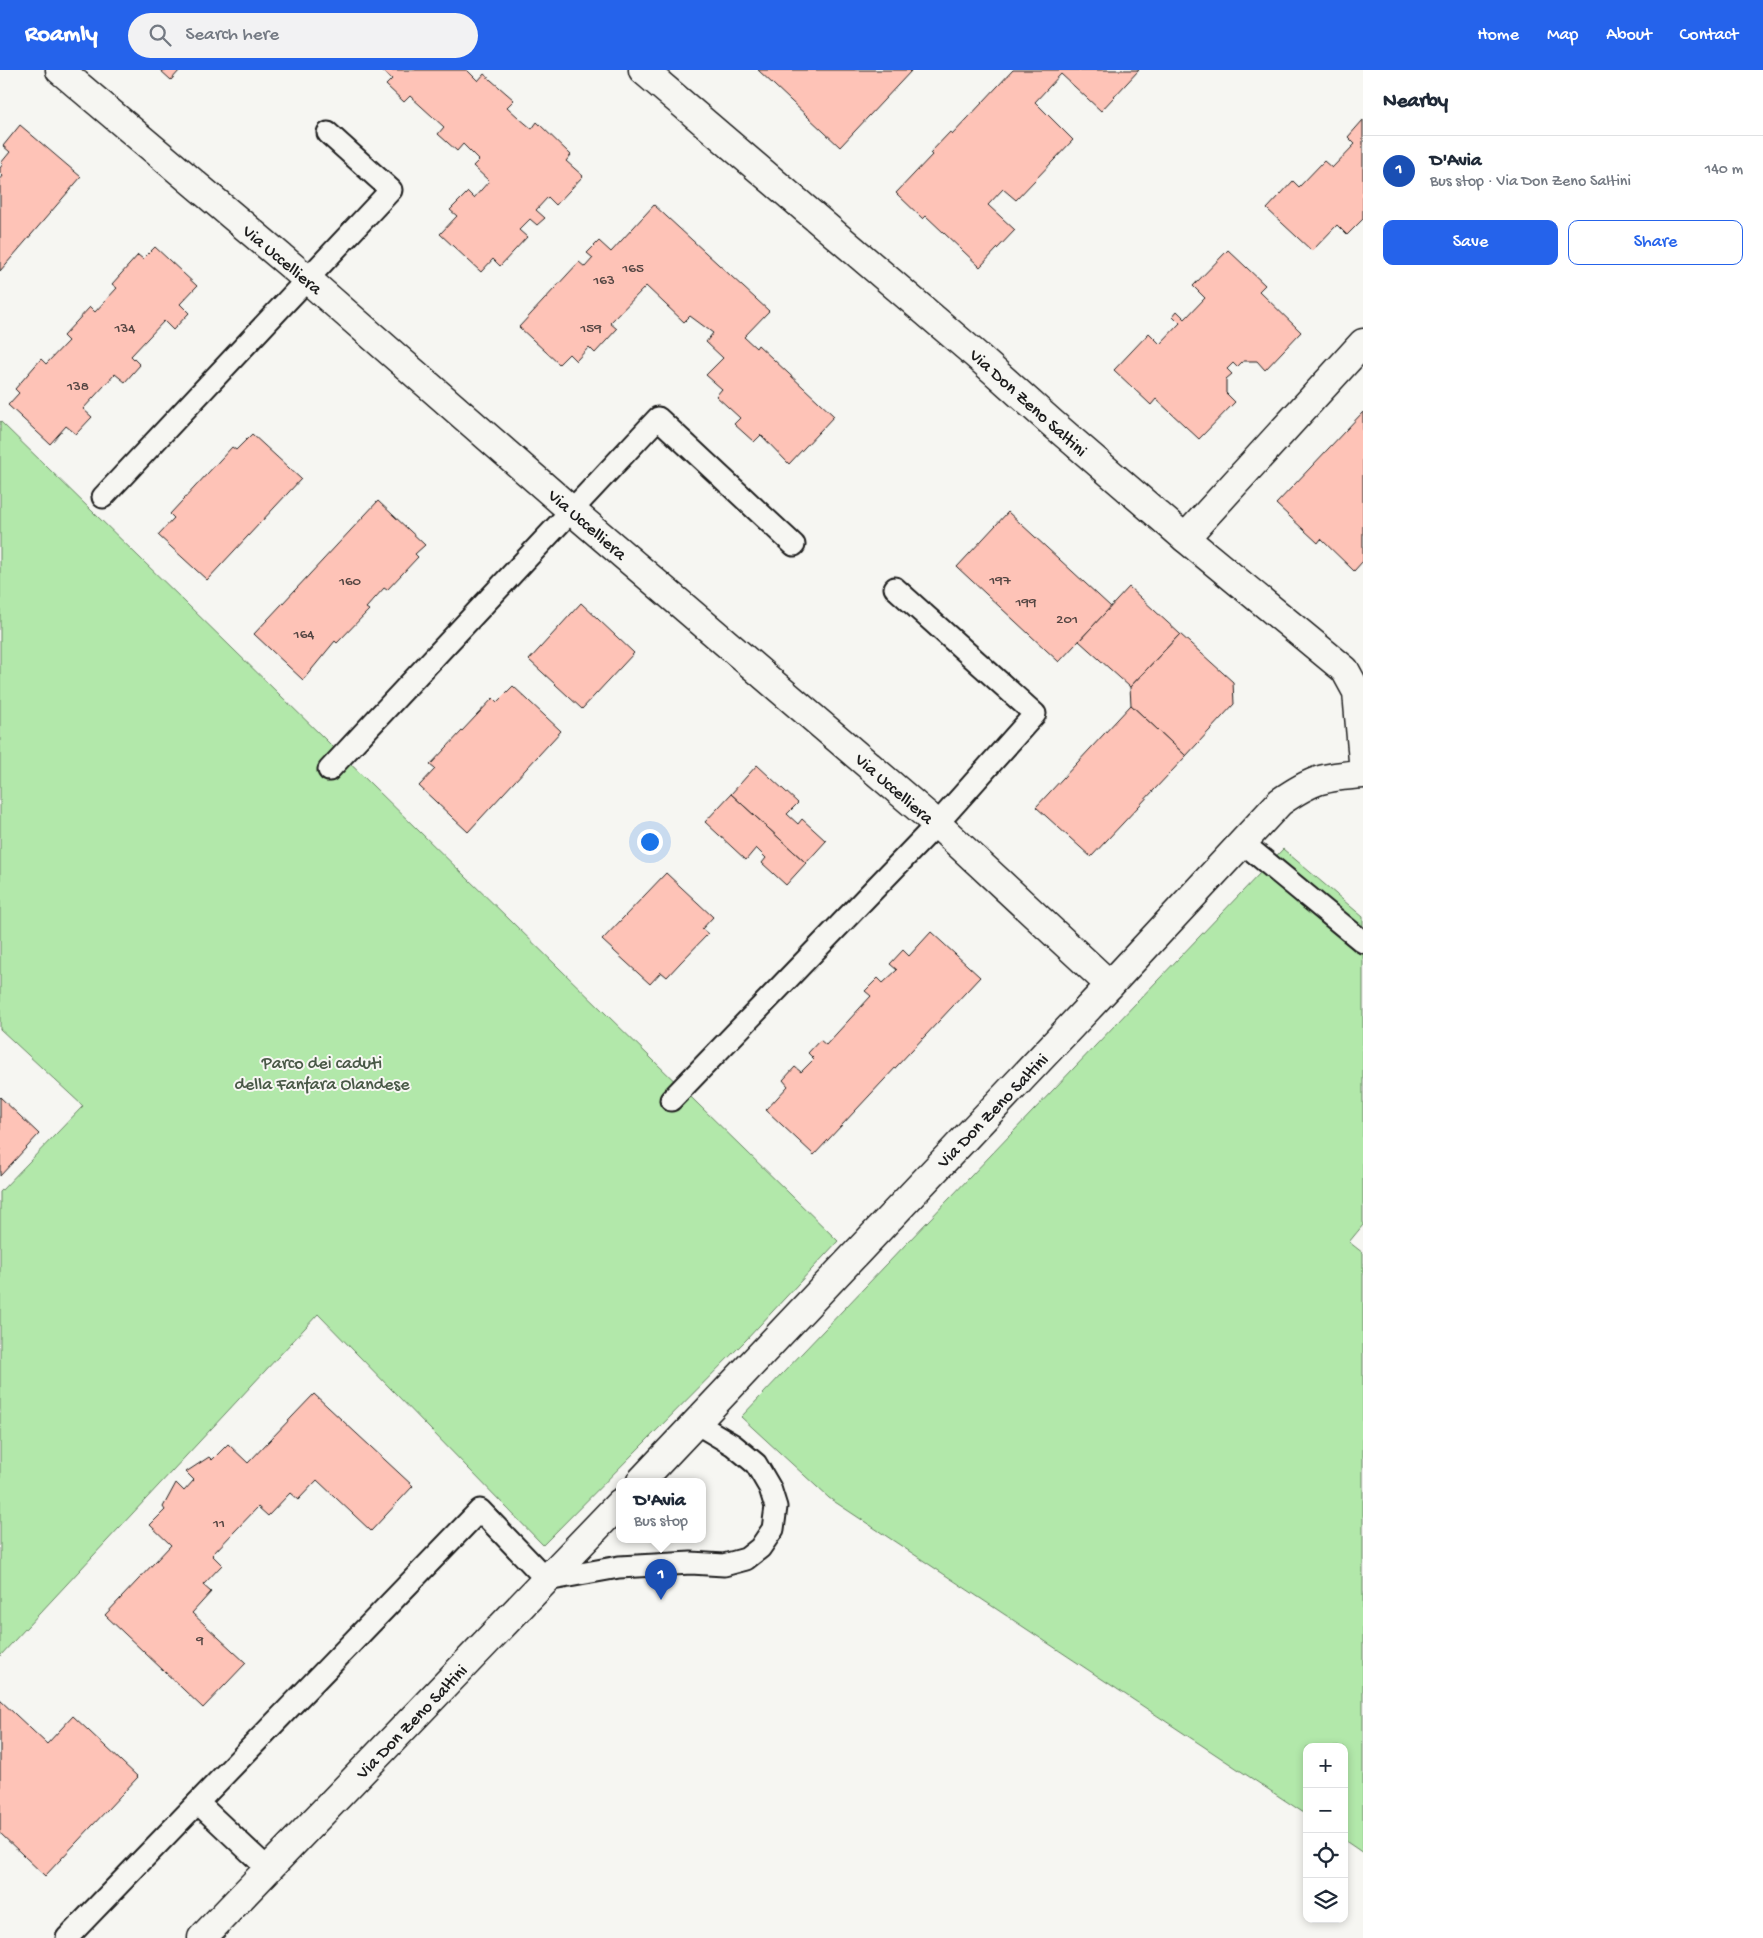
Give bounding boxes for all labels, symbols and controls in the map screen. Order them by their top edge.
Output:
search box [128,13,478,58]
text: Roamly [25,21,98,50]
icon: search [146,21,174,49]
text: Search here [186,24,279,47]
text: Home [1477,25,1519,46]
text: Map [1547,25,1578,46]
text: About [1606,25,1652,46]
text: Contact [1680,25,1738,46]
text: Nearby [1383,90,1448,115]
text: D'Avia [1430,150,1481,173]
text: 1 [1396,161,1402,180]
text: 140 m [1705,161,1743,180]
text: Bus stop · Via Don Zeno Saltini [1430,173,1631,192]
button: Save [1383,220,1558,265]
button: Share [1568,220,1743,265]
street label: Via Uccelliera [237,221,326,301]
house number: 165 [621,260,644,278]
house number: 163 [592,272,615,290]
house number: 134 [114,320,135,338]
house number: 159 [579,320,602,338]
street label: Via Don Zeno Saltini [963,345,1091,462]
house number: 138 [66,378,89,396]
street label: Via Uccelliera [542,485,631,566]
house number: 197 [988,572,1012,590]
house number: 160 [338,573,362,591]
house number: 199 [1014,594,1037,612]
house number: 201 [1056,611,1078,629]
house number: 164 [293,626,314,644]
street label: Via Uccelliera [849,749,938,830]
your location [637,829,663,855]
street label: Via Don Zeno Saltini [933,1050,1054,1174]
park label: Parco dei caduti della Fanfara Olandese [234,1054,410,1096]
popup [616,1478,706,1543]
text: D'Avia [634,1490,685,1513]
text: Bus stop [634,1513,688,1532]
house number: 11 [212,1515,225,1533]
pin: 1 [645,1559,677,1600]
house number: 9 [195,1632,204,1650]
street label: Via Don Zeno Saltini [352,1661,473,1785]
map controls [1303,1743,1348,1923]
button: + [1303,1743,1348,1788]
button: − [1303,1788,1348,1833]
button: locate [1303,1833,1348,1878]
button: layers [1303,1878,1348,1923]

